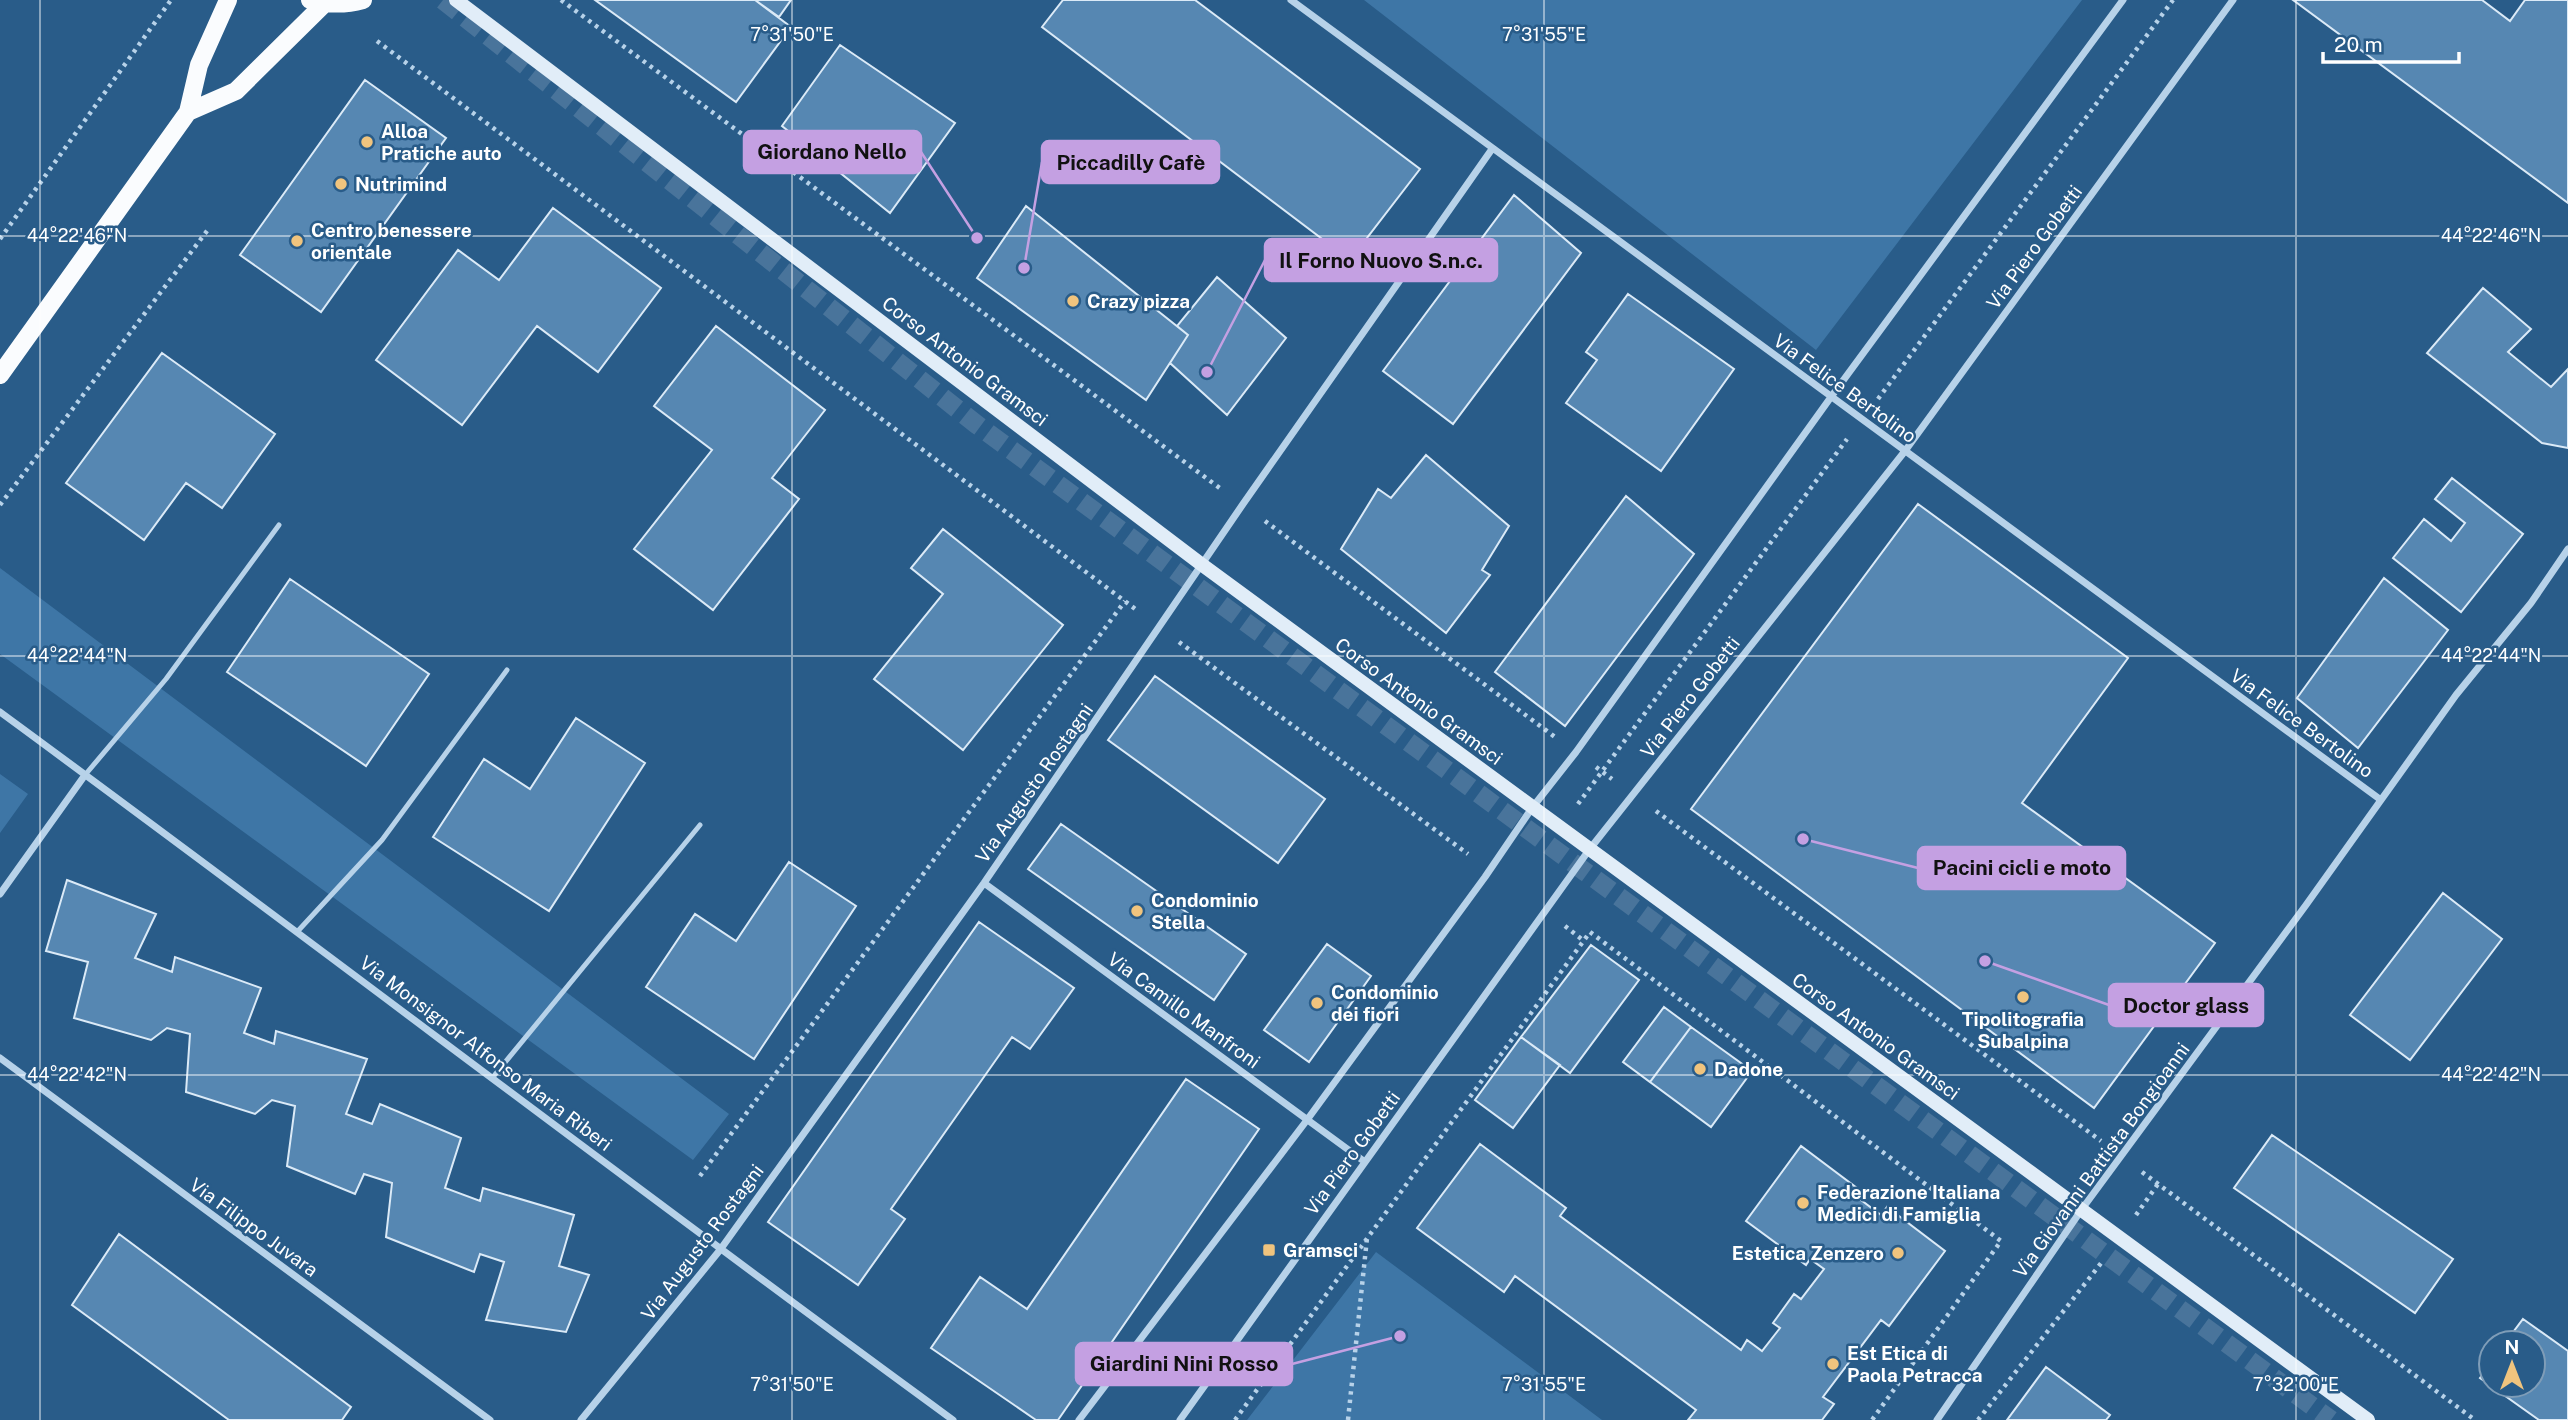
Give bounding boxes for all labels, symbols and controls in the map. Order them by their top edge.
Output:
scale bar [2323,21,2460,65]
text: 7°31'50"E [750,24,834,45]
text: 7°31'55"E [1502,24,1586,45]
text: 20 m [2334,32,2383,57]
place label: Alloa Pratiche auto [381,120,502,164]
callout: Giordano Nello [744,131,921,173]
marker: Alloa Pratiche auto [359,134,375,150]
text: Giordano Nello [757,139,907,164]
callout: Piccadilly Cafè [1042,141,1219,183]
text: Piccadilly Cafè [1057,150,1205,175]
place label: Nutrimind [355,173,447,195]
marker: Nutrimind [333,176,349,192]
street label: Via Piero Gobetti [1982,181,2086,313]
place label: Centro benessere orientale [311,219,472,263]
text: 44°22'46"N [27,225,127,246]
text: 44°22'46"N [2441,225,2541,246]
marker: Centro benessere orientale [289,233,305,249]
callout: Il Forno Nuovo S.n.c. [1265,239,1497,281]
text: Il Forno Nuovo S.n.c. [1279,248,1483,273]
place label: Crazy pizza [1087,290,1190,312]
street label: Corso Antonio Gramsci [878,292,1052,430]
marker: Crazy pizza [1065,293,1081,309]
street label: Via Felice Bertolino [1769,329,1921,447]
street label: Via Piero Gobetti [1636,632,1744,762]
street label: Corso Antonio Gramsci [1331,633,1507,769]
text: 44°22'44"N [27,645,127,666]
text: 44°22'44"N [2441,645,2541,666]
street label: Via Felice Bertolino [2226,664,2378,782]
street label: Via Augusto Rostagni [971,699,1097,867]
callout: Pacini cicli e moto [1918,847,2125,889]
text: Pacini cicli e moto [1933,855,2111,880]
place label: Condominio Stella [1151,889,1259,933]
marker: Condominio Stella [1129,903,1145,919]
street label: Via Camillo Manfroni [1104,947,1264,1073]
street label: Via Monsignor Alfonso Maria Riberi [356,951,616,1155]
street label: Corso Antonio Gramsci [1788,968,1964,1104]
place label: Condominio dei fiori [1331,981,1439,1025]
callout: Doctor glass [2109,984,2263,1026]
marker: Tipolitografia Subalpina [2015,989,2031,1005]
text: Doctor glass [2123,993,2249,1018]
marker: Condominio dei fiori [1309,995,1325,1011]
place label: Tipolitografia Subalpina [1962,1008,2084,1052]
street label: Via Giovanni Battista Bongioanni [2008,1038,2194,1282]
place label: Dadone [1714,1058,1783,1080]
marker: Dadone [1692,1061,1708,1077]
text: 44°22'42"N [27,1064,127,1085]
text: 44°22'42"N [2441,1064,2541,1085]
street label: Via Piero Gobetti [1300,1087,1404,1219]
street label: Via Augusto Rostagni [636,1160,768,1324]
street label: Via Filippo Juvara [186,1173,322,1281]
place label: Federazione Italiana Medici di Famiglia [1817,1181,2000,1225]
marker: Federazione Italiana Medici di Famiglia [1795,1195,1811,1211]
place label: Gramsci [1283,1239,1358,1261]
marker: Gramsci [1261,1242,1277,1258]
place label: Estetica Zenzero [1732,1242,1884,1264]
marker: Estetica Zenzero [1890,1245,1906,1261]
north arrow [2477,1329,2547,1399]
text: N [2505,1336,2519,1358]
place label: Est Etica di Paola Petracca [1847,1342,1983,1386]
callout: Giardini Nini Rosso [1076,1343,1292,1385]
text: Giardini Nini Rosso [1090,1351,1278,1376]
marker: Est Etica di Paola Petracca [1825,1356,1841,1372]
text: 7°31'50"E [750,1374,834,1395]
text: 7°31'55"E [1502,1374,1586,1395]
text: 7°32'00"E [2253,1374,2339,1395]

